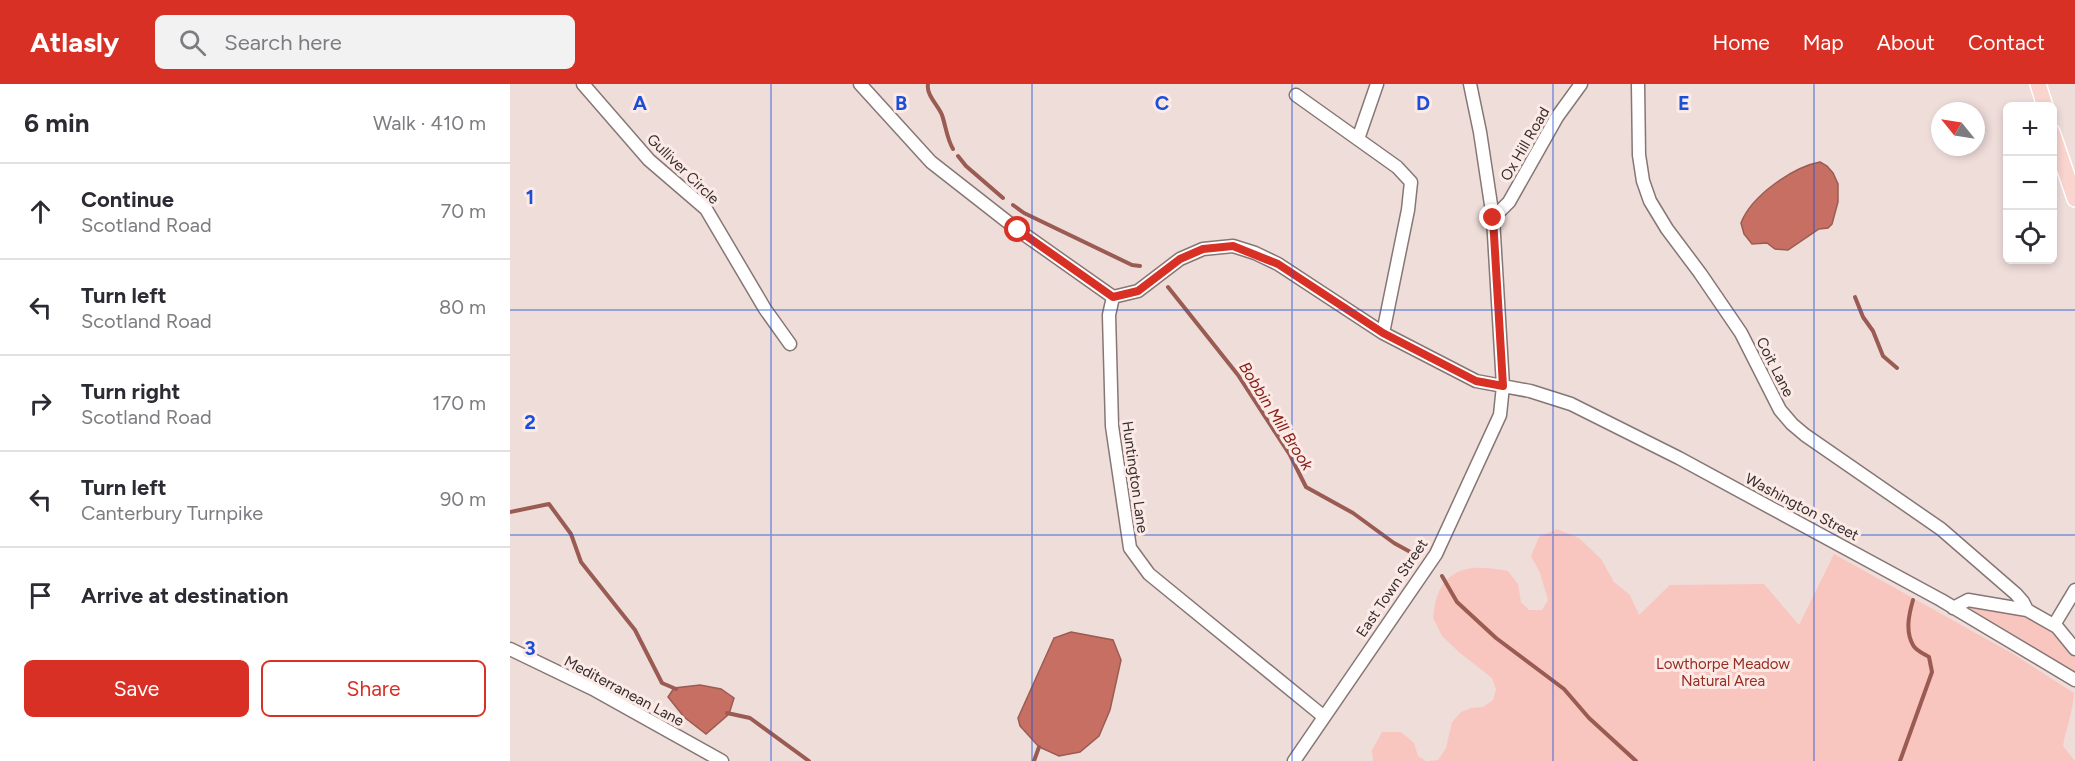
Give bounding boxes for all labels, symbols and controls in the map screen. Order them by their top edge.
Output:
search box [155,15,575,69]
text: Atlasly [30,25,119,59]
icon: search [176,26,209,59]
text: Search here [224,29,342,56]
text: Home [1713,30,1770,55]
text: Map [1803,30,1844,55]
text: About [1877,30,1935,55]
text: Contact [1968,30,2045,55]
text: A [633,91,648,115]
text: B [895,91,907,115]
text: C [1155,91,1169,115]
text: D [1416,91,1430,115]
text: E [1678,91,1690,115]
north arrow [1931,102,1985,156]
map controls [2003,102,2057,264]
button: + [2003,102,2057,156]
street label: Ox Hill Road [1497,104,1553,184]
text: 6 min [24,107,90,139]
text: Walk · 410 m [373,111,486,135]
street label: Gulliver Circle [643,130,723,208]
button: − [2003,156,2057,210]
text: 1 [526,185,534,209]
text: Continue [81,186,174,213]
icon: ahead [24,195,57,228]
text: 70 m [440,199,486,223]
route end [1479,204,1505,230]
button: locate [2003,210,2057,264]
text: Scotland Road [81,213,212,237]
route start [1004,216,1030,242]
text: Turn left [81,282,167,309]
icon: left [24,291,57,324]
text: 80 m [439,295,486,319]
text: Scotland Road [81,309,212,333]
street label: Coit Lane [1752,334,1798,400]
water label: Bobbin Mill Brook [1235,358,1318,475]
text: Turn right [81,378,180,405]
icon: right [24,387,57,420]
text: 170 m [432,391,486,415]
text: Scotland Road [81,405,212,429]
text: 2 [524,410,536,434]
street label: Huntington Lane [1118,420,1152,534]
street label: Washington Street [1742,470,1862,545]
text: Turn left [81,474,167,501]
icon: left [24,483,57,516]
text: 90 m [440,487,486,511]
text: Canterbury Turnpike [81,501,263,525]
street label: East Town Street [1352,535,1432,641]
icon: arrive [24,579,57,612]
text: Arrive at destination [81,582,289,609]
text: 3 [524,636,536,660]
street label: Mediterranean Lane [561,652,687,730]
park label: Lowthorpe Meadow Natural Area [1656,655,1790,690]
button: Save [24,660,249,717]
button: Share [261,660,486,717]

